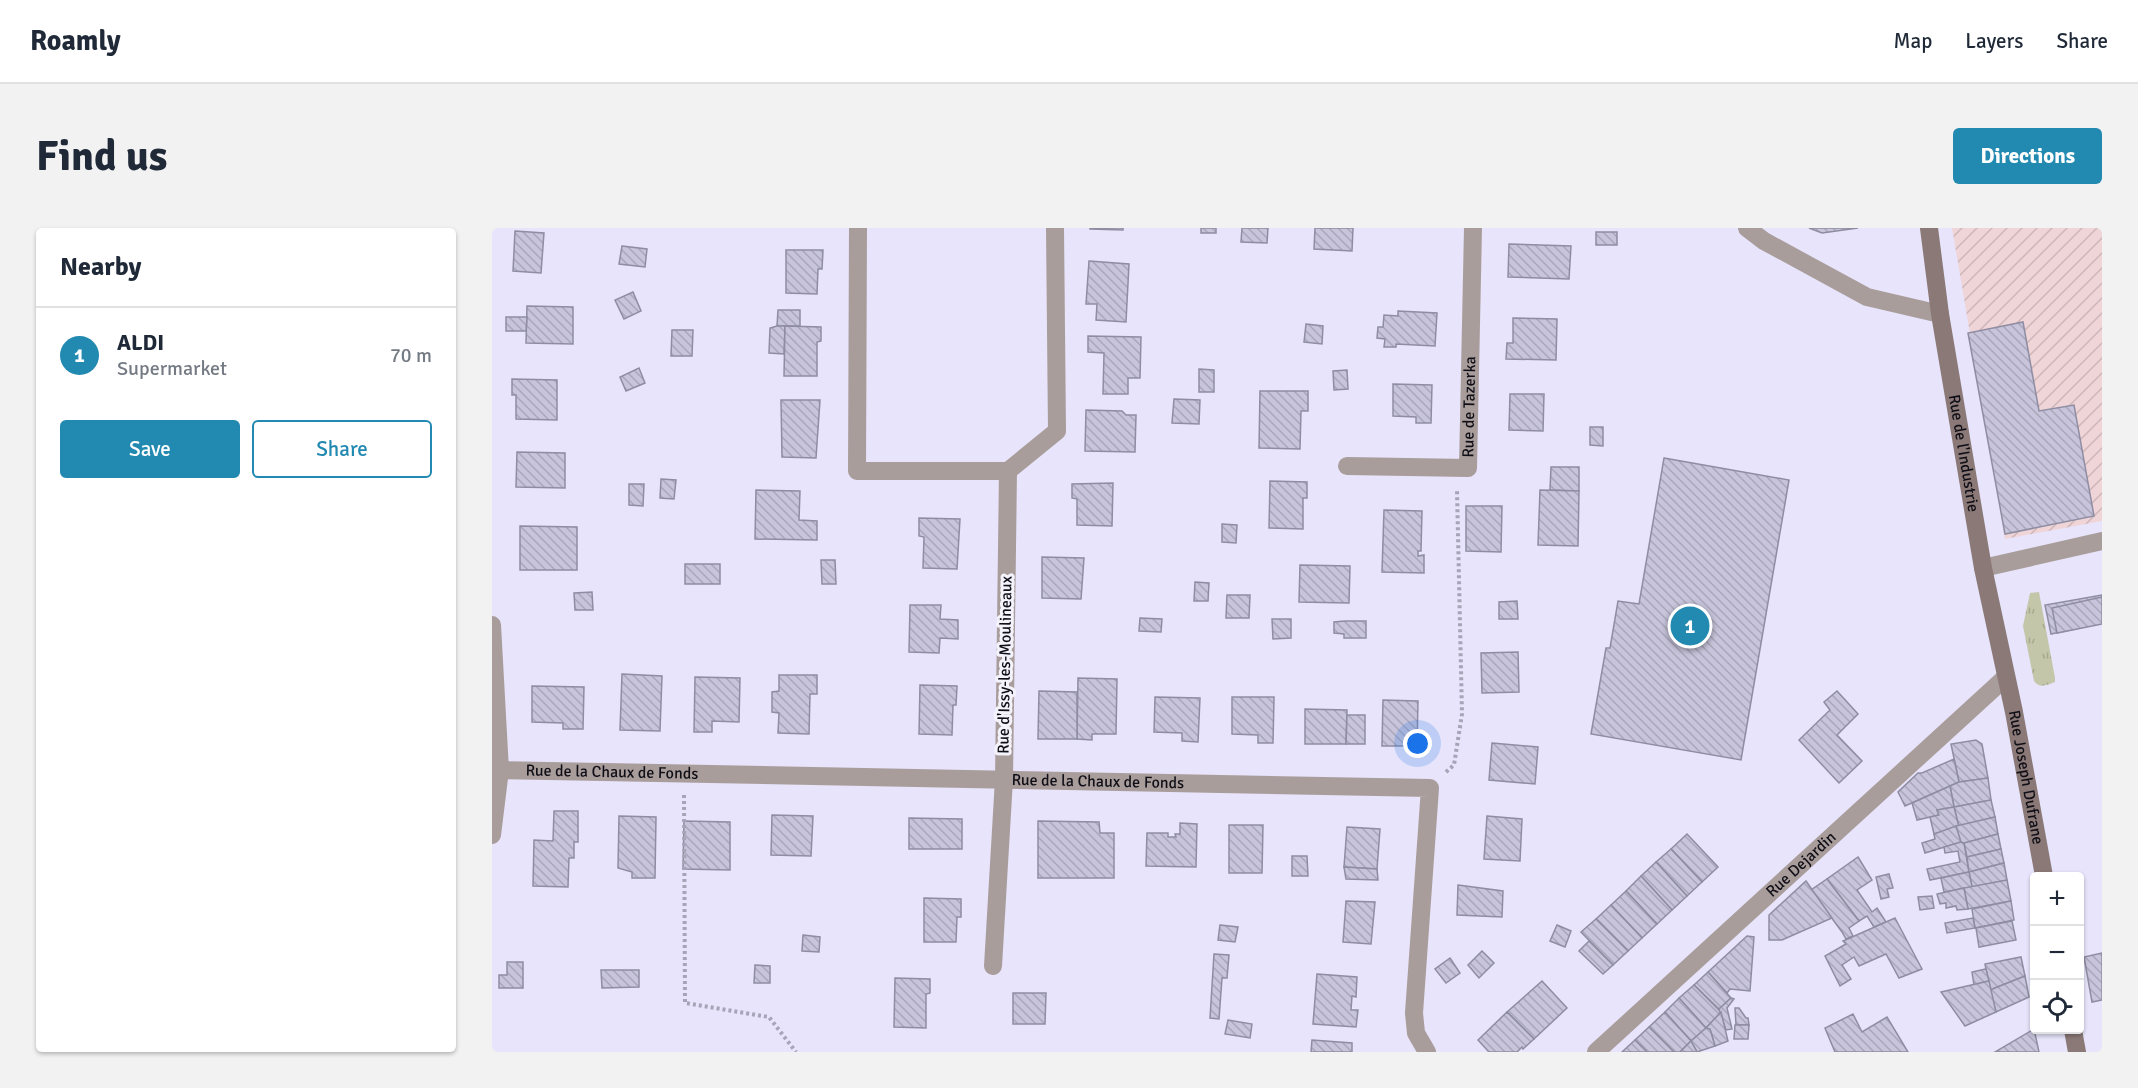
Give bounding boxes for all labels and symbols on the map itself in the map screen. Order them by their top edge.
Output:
street label: Rue de Tazerka [1458,356,1480,458]
street label: Rue de l'Industrie [1944,393,1983,514]
street label: Rue d'Issy-les-Moulineaux [993,575,1017,754]
pin: 1 [1670,604,1710,648]
street label: Rue Joseph Dufrane [2004,708,2048,846]
your location [1403,729,1432,758]
street label: Rue de la Chaux de Fonds [526,760,698,784]
street label: Rue de la Chaux de Fonds [1011,770,1184,793]
street label: Rue Dejardin [1762,827,1840,901]

